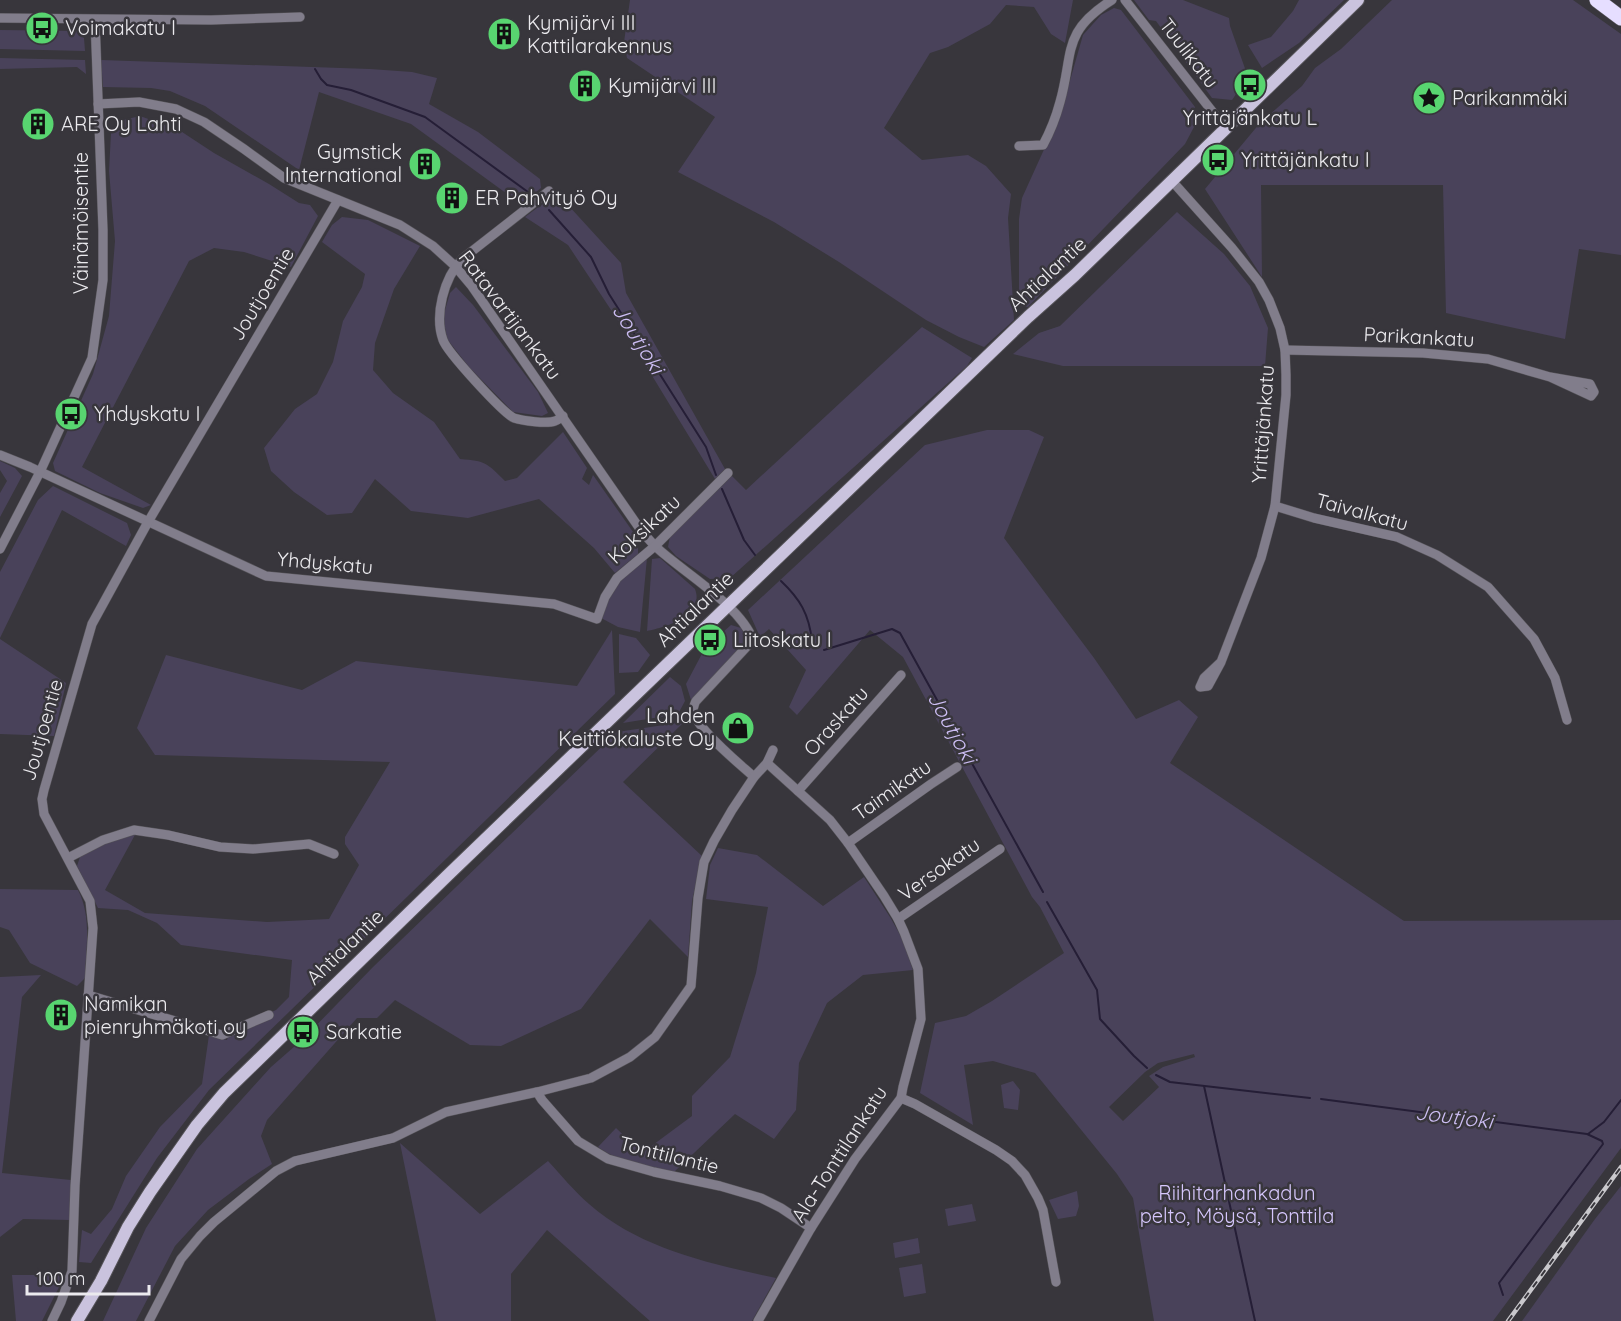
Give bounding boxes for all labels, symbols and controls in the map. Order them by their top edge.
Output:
bus stop icon: Voimakatu I [24,10,60,46]
place label: Kymijärvi III Kattilarakennus [527,10,672,58]
street label: Tuulikatu [1154,13,1225,93]
place label: Voimakatu I [65,15,176,40]
building icon: Kymijärvi III Kattilarakennus [486,16,522,52]
bus stop icon: Yrittäjänkatu L [1232,67,1268,103]
building icon: Kymijärvi III [567,68,603,104]
place label: Kymijärvi III [608,73,717,98]
place icon: Parikanmäki [1411,80,1447,116]
place label: Parikanmäki [1452,85,1568,110]
place label: Yrittäjänkatu L [1183,105,1318,130]
building icon: ARE Oy Lahti [20,106,56,142]
place label: ARE Oy Lahti [61,111,181,136]
place label: Gymstick International [285,139,402,187]
bus stop icon: Yrittäjänkatu I [1200,142,1236,178]
building icon: Gymstick International [407,146,443,182]
place label: Yrittäjänkatu I [1241,147,1370,172]
street label: Väinämöisentie [68,152,93,294]
building icon: ER Pahvityö Oy [434,180,470,216]
place label: ER Pahvityö Oy [475,185,618,210]
street label: Ahtialantie [1002,231,1091,316]
street label: Joutjoentie [224,243,299,345]
street label: Ratavartijankatu [454,245,567,384]
water label: Joutjoki [607,299,672,380]
street label: Parikankatu [1363,321,1475,352]
street label: Yrittäjänkatu [1246,364,1279,484]
bus stop icon: Yhdyskatu I [53,396,89,432]
place label: Yhdyskatu I [94,401,201,426]
street label: Taivalkatu [1313,487,1411,536]
street label: Koksikatu [602,489,685,569]
street label: Yhdyskatu [276,546,374,579]
street label: Ahtialantie [651,566,739,652]
bus stop icon: Liitoskatu I [692,622,728,658]
place label: Liitoskatu I [733,627,832,652]
street label: Joutjoentie [15,676,68,783]
street label: Oraskatu [798,681,873,761]
water label: Joutjoki [923,687,984,770]
place label: Lahden Keittiökaluste Oy [558,703,715,751]
shop icon: Lahden Keittiökaluste Oy [720,710,756,746]
street label: Taimikatu [848,754,936,826]
street label: Versokatu [893,831,984,906]
street label: Ahtialantie [301,904,389,990]
place label: Namikan pienryhmäkoti oy [84,991,246,1039]
building icon: Namikan pienryhmäkoti oy [43,997,79,1033]
bus stop icon: Sarkatie [285,1014,321,1050]
place label: Sarkatie [326,1019,402,1044]
street label: Ala-Tonttilankatu [785,1081,892,1227]
water label: Joutjoki [1414,1098,1497,1134]
street label: Tonttilantie [617,1130,722,1179]
park label: Riihitarhankadun pelto, Möysä, Tonttila [1140,1180,1334,1228]
scale bar [27,1258,148,1296]
text: 100 m [36,1267,85,1290]

